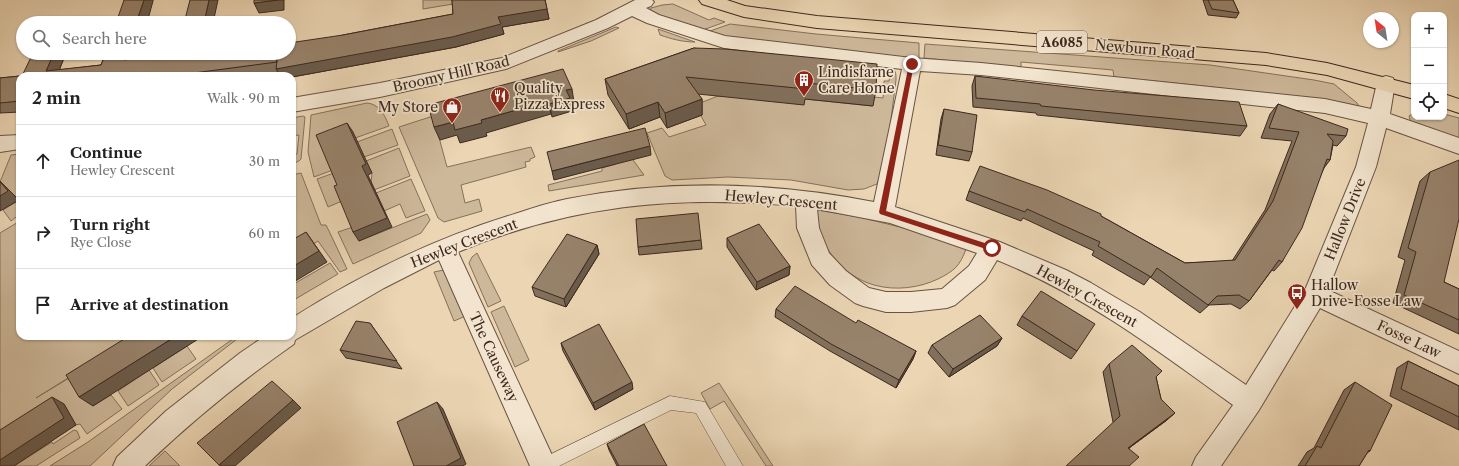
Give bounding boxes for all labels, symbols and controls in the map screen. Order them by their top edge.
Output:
north arrow [1363,12,1399,48]
map controls [1411,12,1447,120]
button: + [1411,12,1447,48]
search box [16,16,296,60]
icon: search [30,27,52,49]
text: Search here [62,29,147,48]
road number: A6085 [1037,31,1087,53]
street label: Newburn Road [1094,36,1196,62]
button: − [1411,48,1447,84]
street label: Broomy Hill Road [391,52,512,96]
route end [903,55,921,73]
place label: Lindisfarne Care Home [818,63,895,97]
building icon: Lindisfarne Care Home [793,69,815,97]
place label: Quality Pizza Express [514,79,605,113]
button: locate [1411,84,1447,120]
restaurant icon: Quality Pizza Express [489,85,511,113]
text: 2 min [32,88,81,108]
text: Walk · 90 m [207,90,280,106]
shop icon: My Store [441,96,463,124]
place label: My Store [378,98,438,116]
text: Continue [70,143,142,162]
icon: ahead [32,150,54,172]
text: 30 m [249,153,280,169]
text: Hewley Crescent [70,162,175,178]
street label: Hallow Drive [1320,175,1370,263]
street label: Hewley Crescent [724,186,838,214]
street label: Hewley Crescent [408,214,520,272]
text: Turn right [70,215,150,234]
icon: right [32,222,54,244]
text: 60 m [249,225,280,241]
text: Rye Close [70,234,131,250]
route start [983,239,1001,257]
street label: Hewley Crescent [1033,261,1141,331]
place label: Hallow Drive-Fosse Law [1311,276,1423,310]
bus stop icon: Hallow Drive-Fosse Law [1286,282,1308,310]
icon: arrive [32,294,54,316]
text: Arrive at destination [70,295,229,314]
street label: The Causeway [465,309,523,405]
street label: Fosse Law [1374,316,1444,362]

